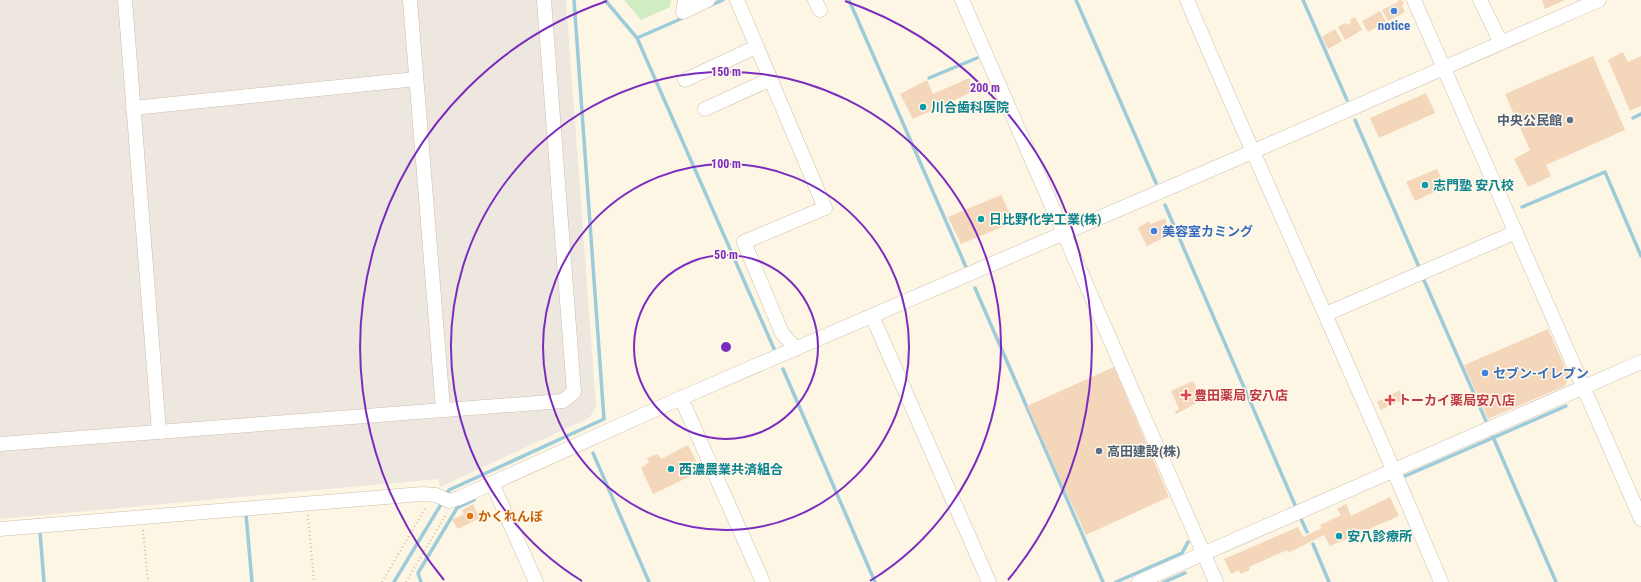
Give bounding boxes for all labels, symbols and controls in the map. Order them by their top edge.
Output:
marker: notice [1389,6,1399,16]
place label: notice [1378,18,1410,33]
text: 150 m [711,65,741,79]
text: 200 m [970,81,1000,95]
place label: 川合歯科医院 [931,100,1009,115]
marker: 川合歯科医院 [918,102,928,112]
place label: 中央公民館 [1497,113,1562,128]
marker: 中央公民館 [1565,115,1575,125]
text: 100 m [711,157,741,171]
place label: 志門塾 安八校 [1433,178,1514,193]
marker: 志門塾 安八校 [1420,180,1430,190]
place label: 日比野化学工業(株) [989,212,1101,227]
marker: 日比野化学工業(株) [976,214,986,224]
place label: 美容室カミング [1162,224,1253,239]
marker: 美容室カミング [1149,226,1159,236]
text: 50 m [714,248,738,262]
centre of rings [719,340,733,354]
place label: セブン-イレブン [1493,366,1589,381]
marker: セブン-イレブン [1480,368,1490,378]
place label: 豊田薬局 安八店 [1194,388,1288,403]
marker: 豊田薬局 安八店 [1181,390,1191,400]
place label: トーカイ薬局安八店 [1398,393,1515,408]
marker: トーカイ薬局安八店 [1385,395,1395,405]
place label: 高田建設(株) [1107,444,1180,459]
marker: 高田建設(株) [1094,446,1104,456]
place label: 西濃農業共済組合 [679,462,783,477]
marker: 西濃農業共済組合 [666,464,676,474]
place label: かくれんぼ [478,509,543,524]
marker: かくれんぼ [465,511,475,521]
place label: 安八診療所 [1347,529,1412,544]
marker: 安八診療所 [1334,531,1344,541]

